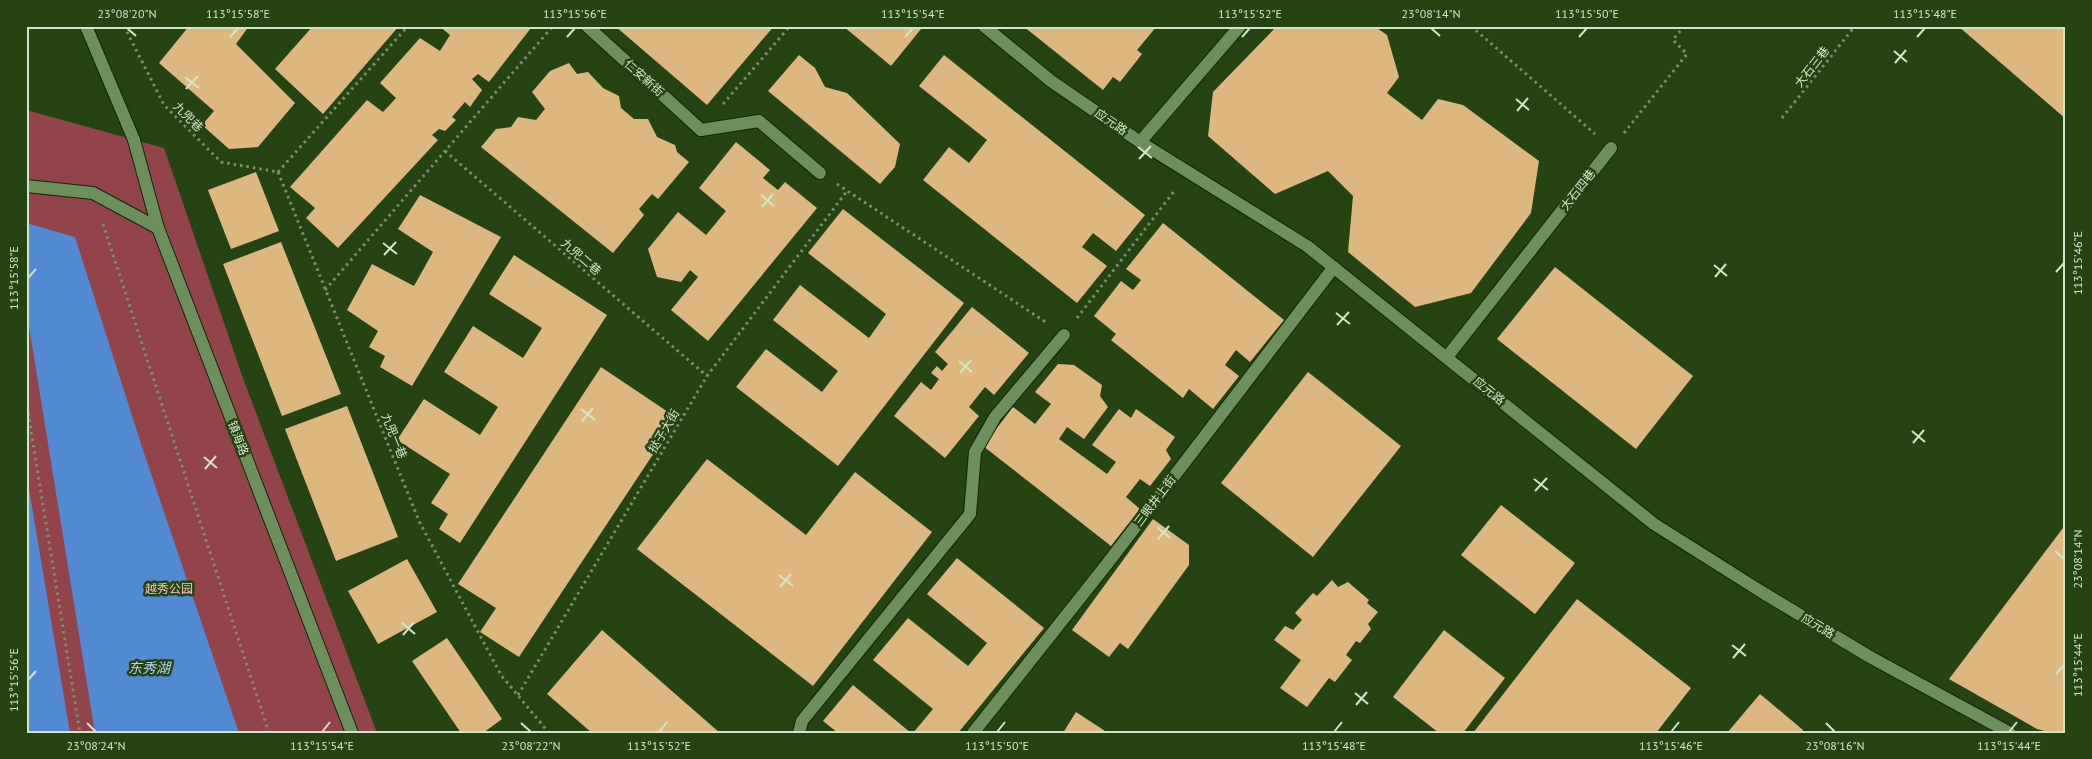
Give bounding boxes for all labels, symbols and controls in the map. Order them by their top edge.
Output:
text: 23°08'20"N [97,6,157,21]
text: 113°15'58"E [206,6,270,21]
text: 113°15'56"E [543,6,607,21]
text: 113°15'54"E [881,6,945,21]
text: 113°15'52"E [1218,6,1282,21]
text: 23°08'14"N [1401,6,1461,21]
text: 113°15'50"E [1555,6,1619,21]
text: 113°15'48"E [1893,6,1957,21]
street label: 大石三巷 [1791,43,1832,90]
street label: 仁安新街 [621,56,667,99]
street label: 九兜巷 [170,99,206,135]
street label: 应元路 [1092,105,1130,138]
street label: 大石四巷 [1557,166,1598,213]
text: 113°15'46"E [2070,231,2085,295]
street label: 九兜二巷 [558,235,604,278]
text: 113°15'58"E [6,246,21,310]
street label: 应元路 [1471,373,1508,408]
street label: 挞子大街 [645,406,682,455]
street label: 九兜一巷 [379,411,410,461]
street label: 镇海路 [225,418,252,457]
street label: 三眼井上街 [1131,472,1179,529]
text: 23°08'14"N [2070,529,2085,589]
park label: 越秀公园 [145,581,193,596]
street label: 应元路 [1799,610,1838,641]
text: 113°15'44"E [2070,633,2085,697]
text: 113°15'56"E [6,648,21,712]
water label: 东秀湖 [128,659,172,677]
text: 23°08'24"N [66,738,126,753]
text: 113°15'54"E [290,738,354,753]
text: 23°08'22"N [501,738,561,753]
text: 113°15'52"E [627,738,691,753]
text: 113°15'50"E [965,738,1029,753]
text: 113°15'48"E [1302,738,1366,753]
text: 113°15'46"E [1639,738,1703,753]
text: 23°08'16"N [1805,738,1865,753]
text: 113°15'44"E [1977,738,2041,753]

